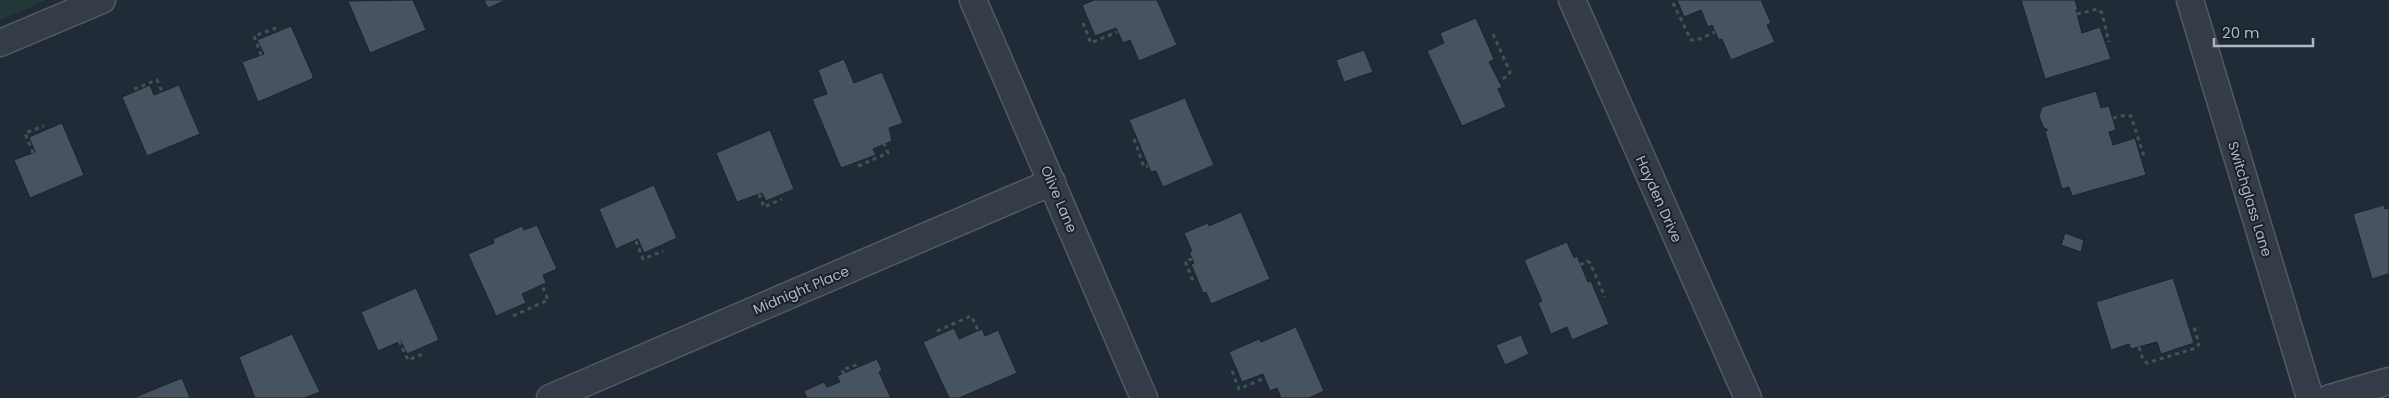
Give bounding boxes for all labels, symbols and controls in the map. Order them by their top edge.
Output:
scale bar [2214,15,2313,47]
text: 20 m [2222,22,2260,43]
street label: Switchglass Lane [2223,139,2277,259]
street label: Hayden Drive [1631,152,1687,246]
street label: Olive Lane [1036,162,1082,236]
street label: Midnight Place [750,261,853,319]

